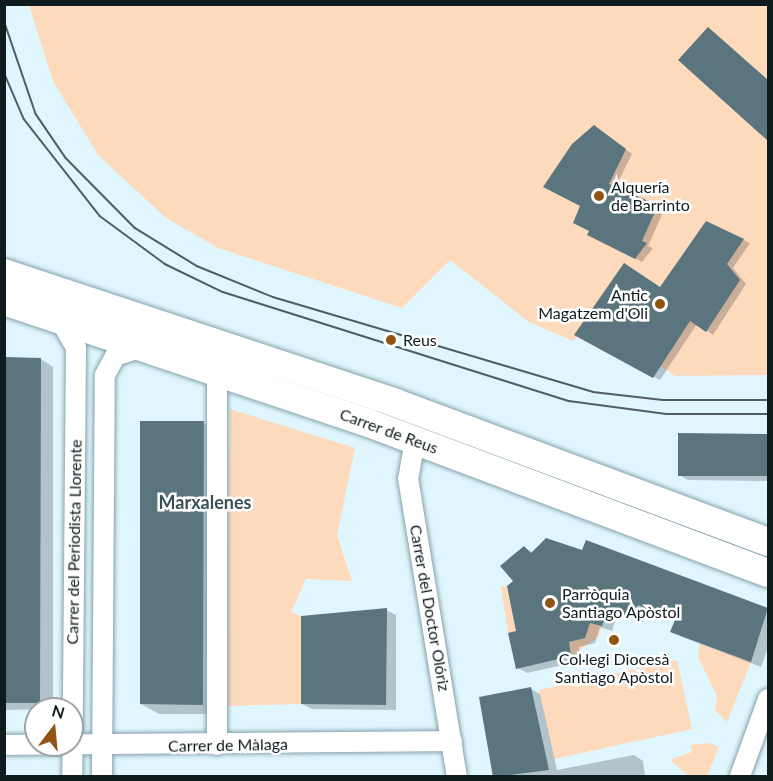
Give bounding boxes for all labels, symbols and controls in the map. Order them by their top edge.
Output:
place label: Alquería de Barrinto [611,177,690,215]
marker: Alquería de Barrinto [592,189,606,203]
place label: Antic Magatzem d'Oli [538,285,648,323]
marker: Antic Magatzem d'Oli [653,297,667,311]
place label: Reus [403,330,437,350]
marker: Reus [384,333,398,347]
street label: Carrer de Reus [337,404,441,458]
street label: Carrer del Periodista Llorente [63,439,85,645]
district label: Marxalenes [159,491,251,513]
street label: Carrer del Doctor Olóriz [406,523,454,693]
place label: Parròquia Santiago Apòstol [562,584,681,622]
marker: Parròquia Santiago Apòstol [543,596,557,610]
marker: Col·legi Diocesà Santiago Apòstol [607,633,621,647]
place label: Col·legi Diocesà Santiago Apòstol [555,649,673,687]
north arrow [24,697,84,757]
text: N [50,700,67,722]
street label: Carrer de Màlaga [168,734,288,756]

